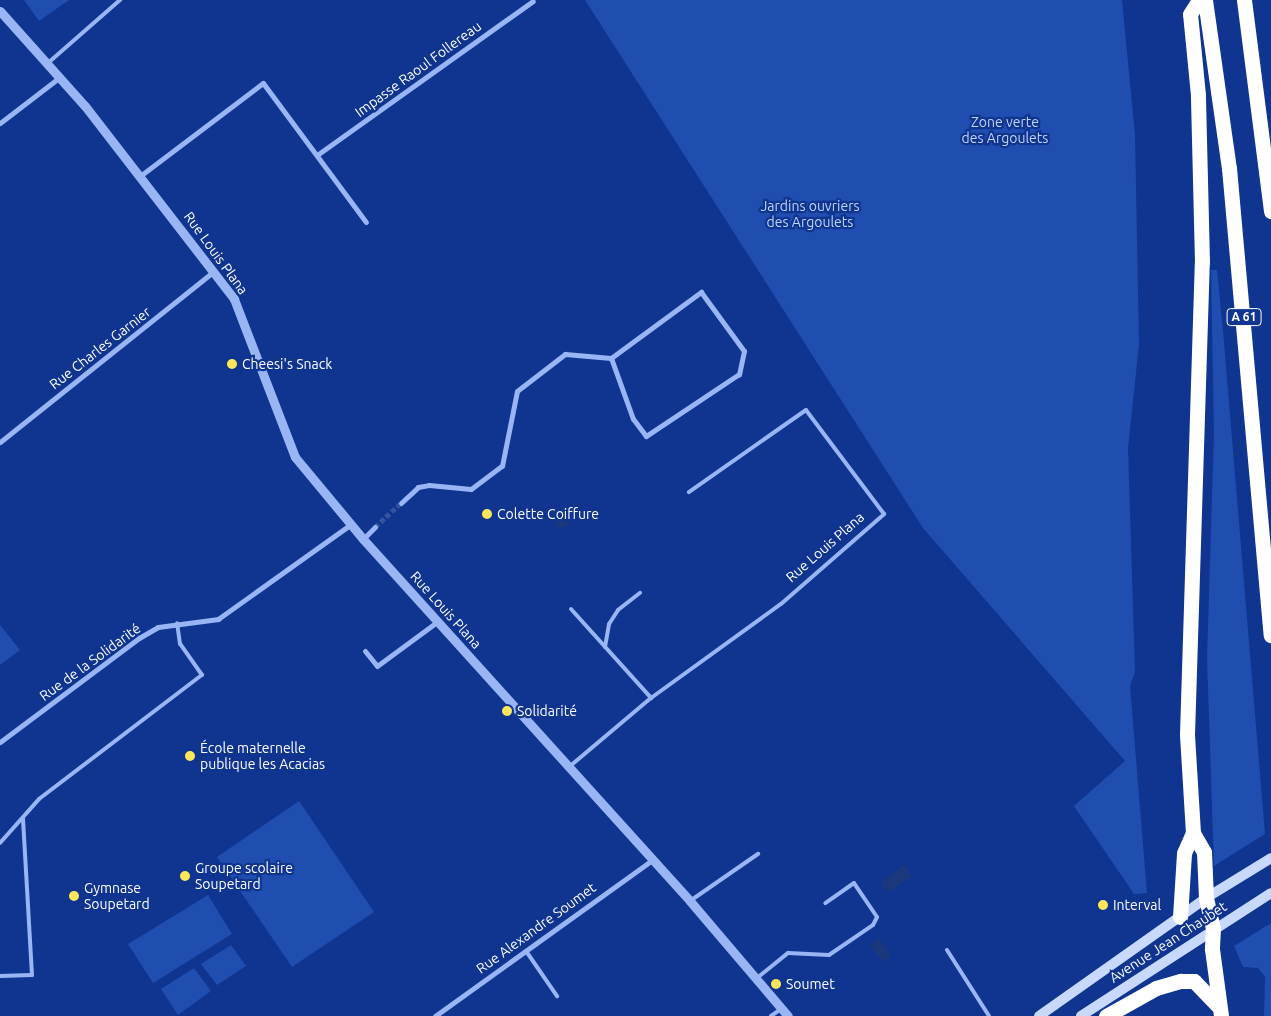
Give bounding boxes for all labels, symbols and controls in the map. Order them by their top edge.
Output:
street label: Impasse Raoul Follereau [352,18,484,120]
park label: Zone verte des Argoulets [962,114,1048,146]
park label: Jardins ouvriers des Argoulets [760,198,860,230]
street label: Rue Louis Plana [180,208,252,298]
street label: Rue Charles Garnier [46,303,154,393]
road number: A 61 [1226,308,1262,326]
place label: Cheesi's Snack [242,356,332,372]
marker: Cheesi's Snack [226,358,238,370]
place label: Colette Coiffure [497,506,599,522]
marker: Colette Coiffure [481,508,493,520]
street label: Rue Louis Plana [782,508,868,586]
street label: Rue Louis Plana [407,568,485,652]
street label: Rue de la Solidarité [36,620,144,704]
place label: Solidarité [517,703,577,719]
marker: Solidarité [501,705,513,717]
place label: École maternelle publique les Acacias [200,740,325,772]
marker: École maternelle publique les Acacias [184,750,196,762]
place label: Groupe scolaire Soupetard [195,860,293,892]
marker: Groupe scolaire Soupetard [179,870,191,882]
street label: Rue Alexandre Soumet [473,879,599,977]
place label: Gymnase Soupetard [84,880,150,912]
marker: Gymnase Soupetard [68,890,80,902]
place label: Interval [1113,897,1161,913]
street label: Avenue Jean Chaubet [1106,898,1230,986]
marker: Interval [1097,899,1109,911]
place label: Soumet [786,976,835,992]
marker: Soumet [770,978,782,990]

